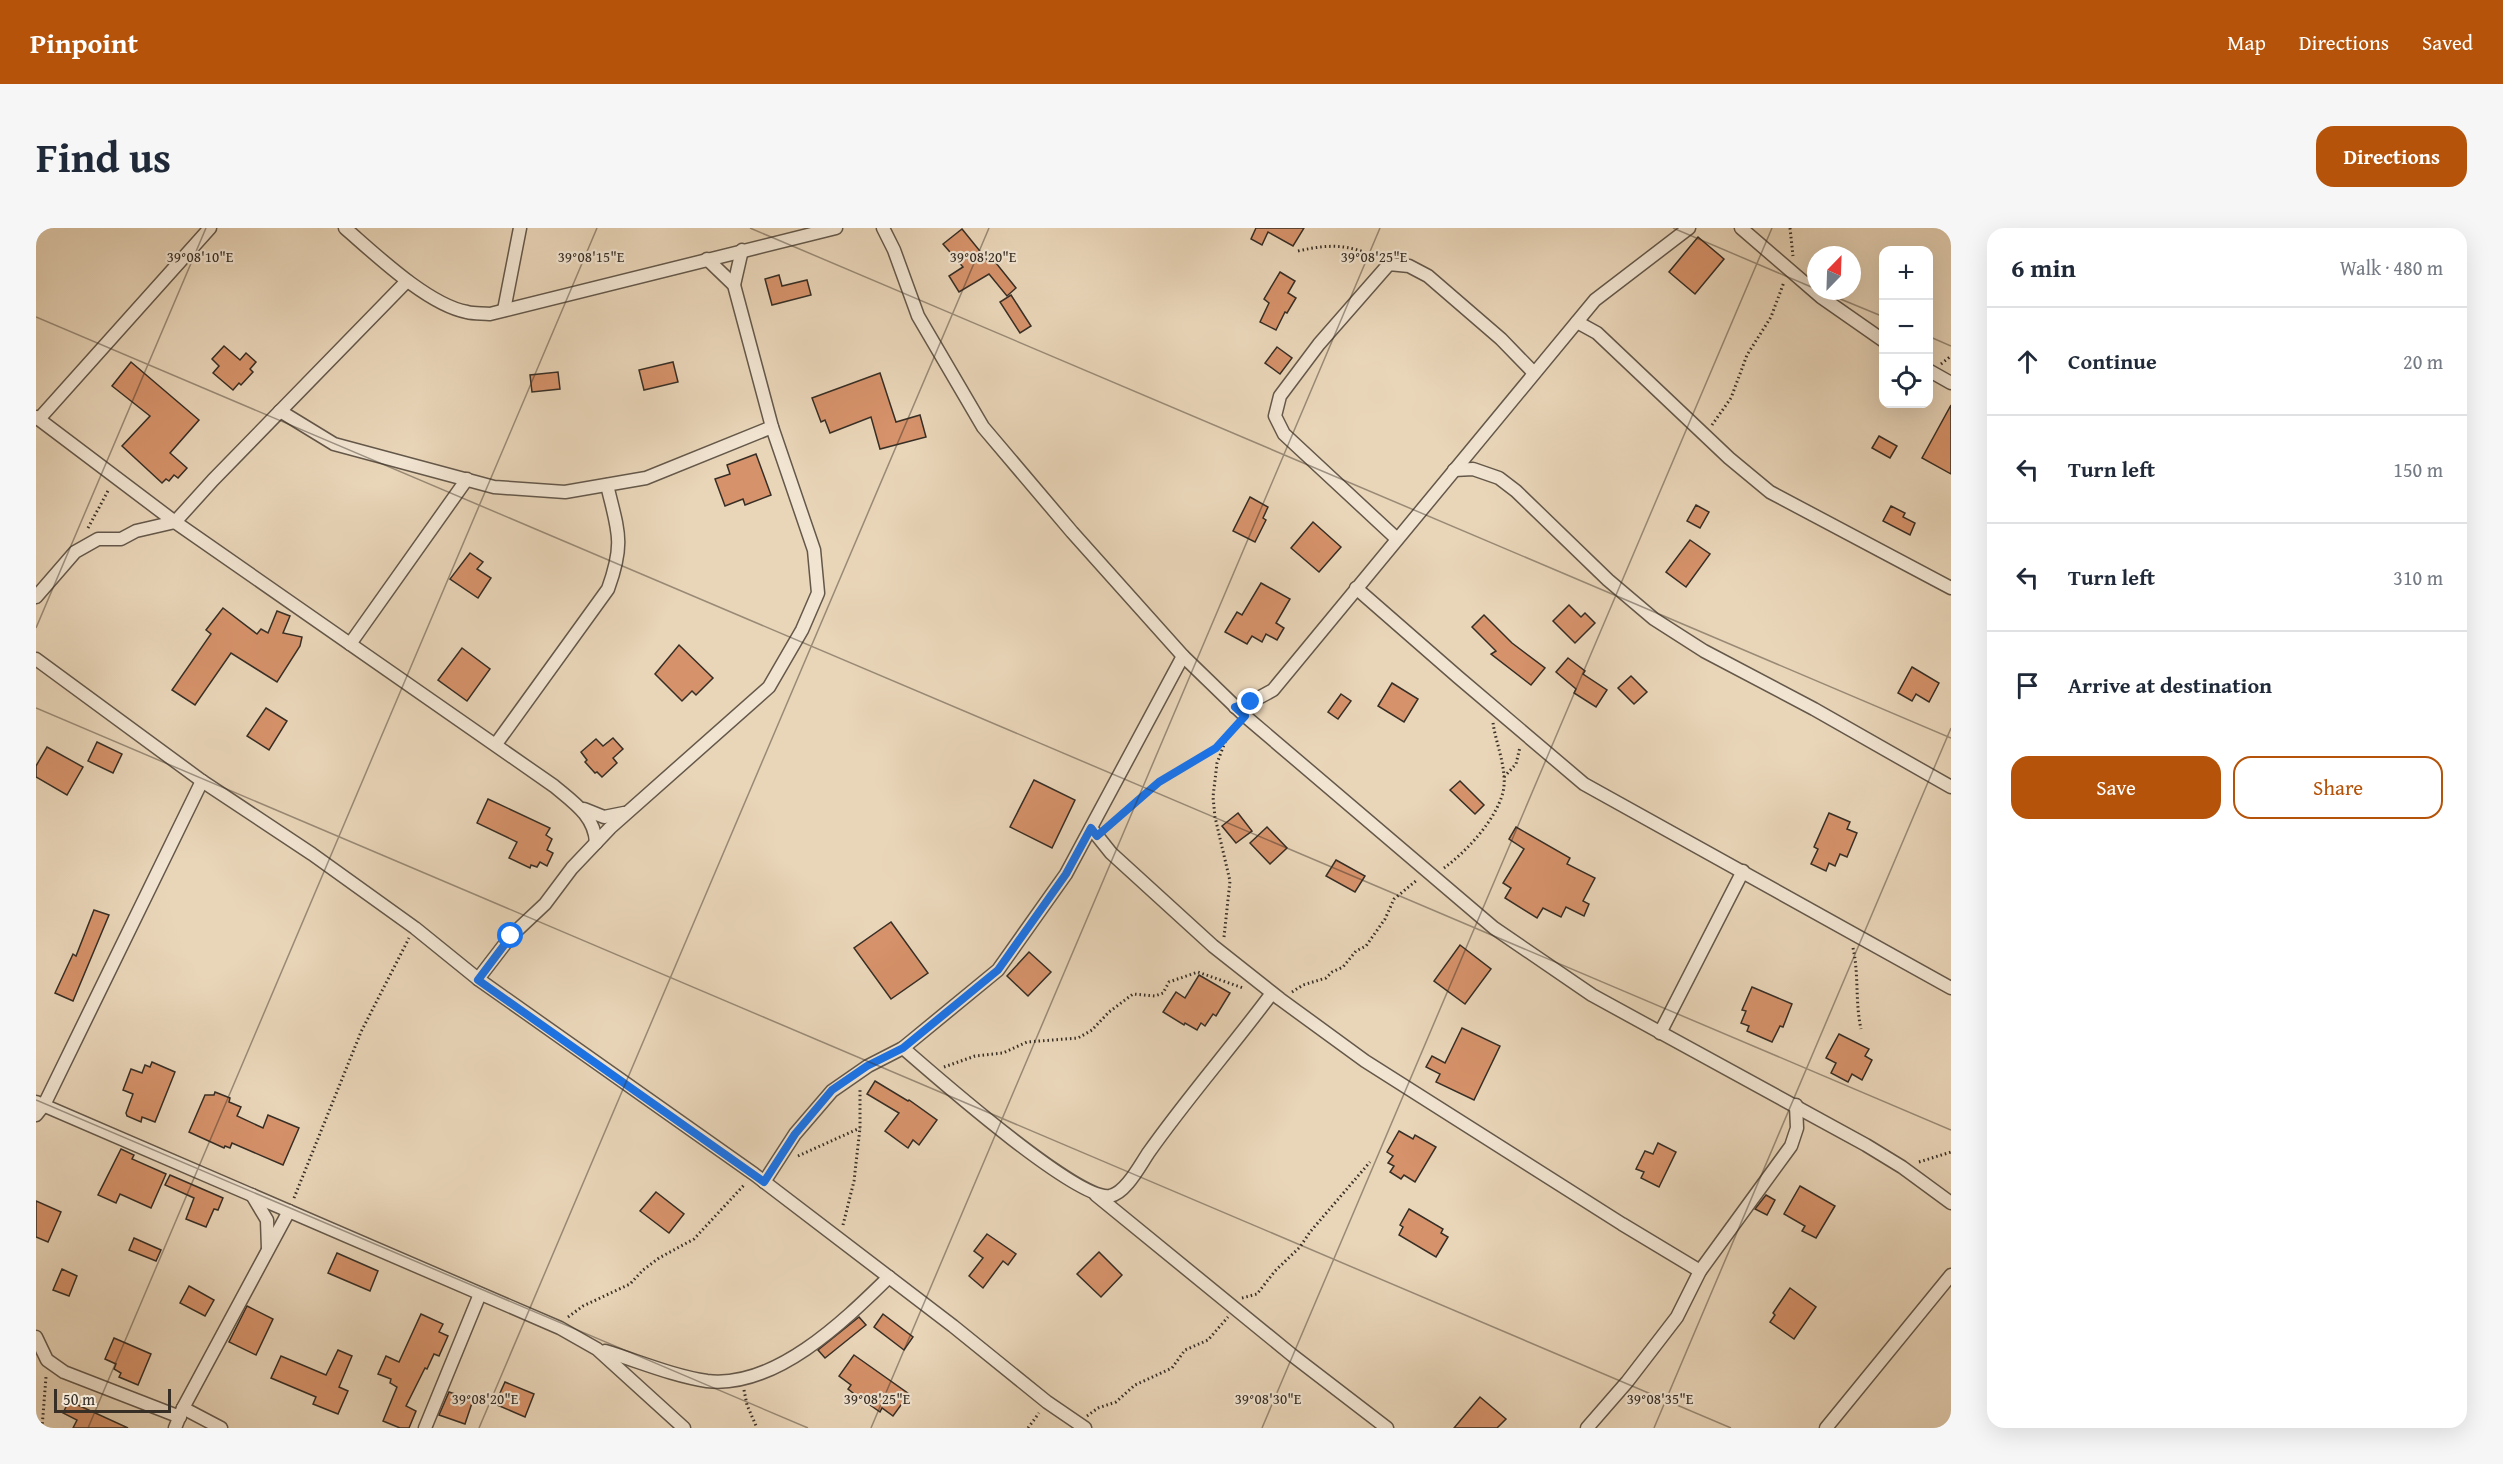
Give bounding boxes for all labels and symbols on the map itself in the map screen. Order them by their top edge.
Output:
text: 39°08'10"E [167,246,234,267]
text: 39°08'15"E [558,246,625,267]
text: 39°08'20"E [950,246,1017,267]
text: 39°08'25"E [1341,246,1408,267]
north arrow [1807,246,1861,300]
route end [1237,688,1263,714]
route start [497,922,523,948]
scale bar [54,1386,171,1414]
text: 39°08'20"E [452,1388,519,1409]
text: 39°08'25"E [844,1388,911,1409]
text: 39°08'30"E [1235,1388,1302,1409]
text: 39°08'35"E [1627,1388,1694,1409]

